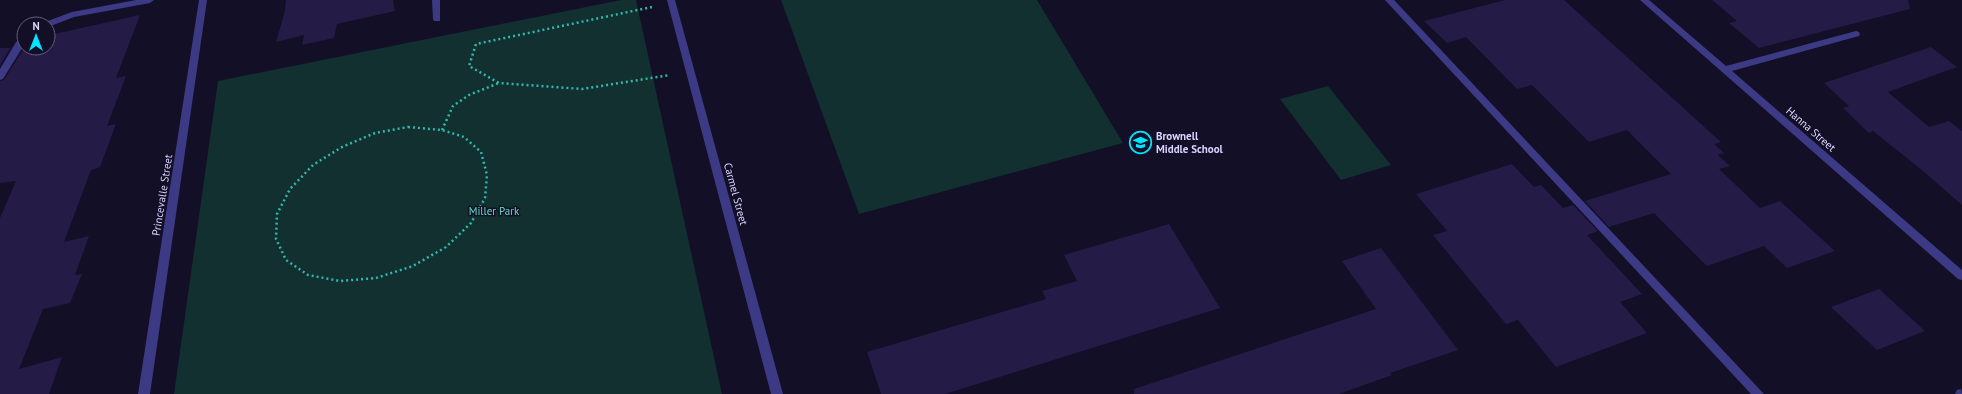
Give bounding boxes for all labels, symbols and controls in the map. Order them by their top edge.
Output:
north arrow [16,16,56,56]
text: N [32,19,40,33]
street label: Hanna Street [1783,104,1839,155]
school or university icon: Brownell Middle School [1127,129,1153,155]
place label: Brownell Middle School [1156,129,1224,156]
street label: Princevalle Street [149,153,175,237]
street label: Carmel Street [721,161,751,227]
park label: Miller Park [469,204,520,218]

